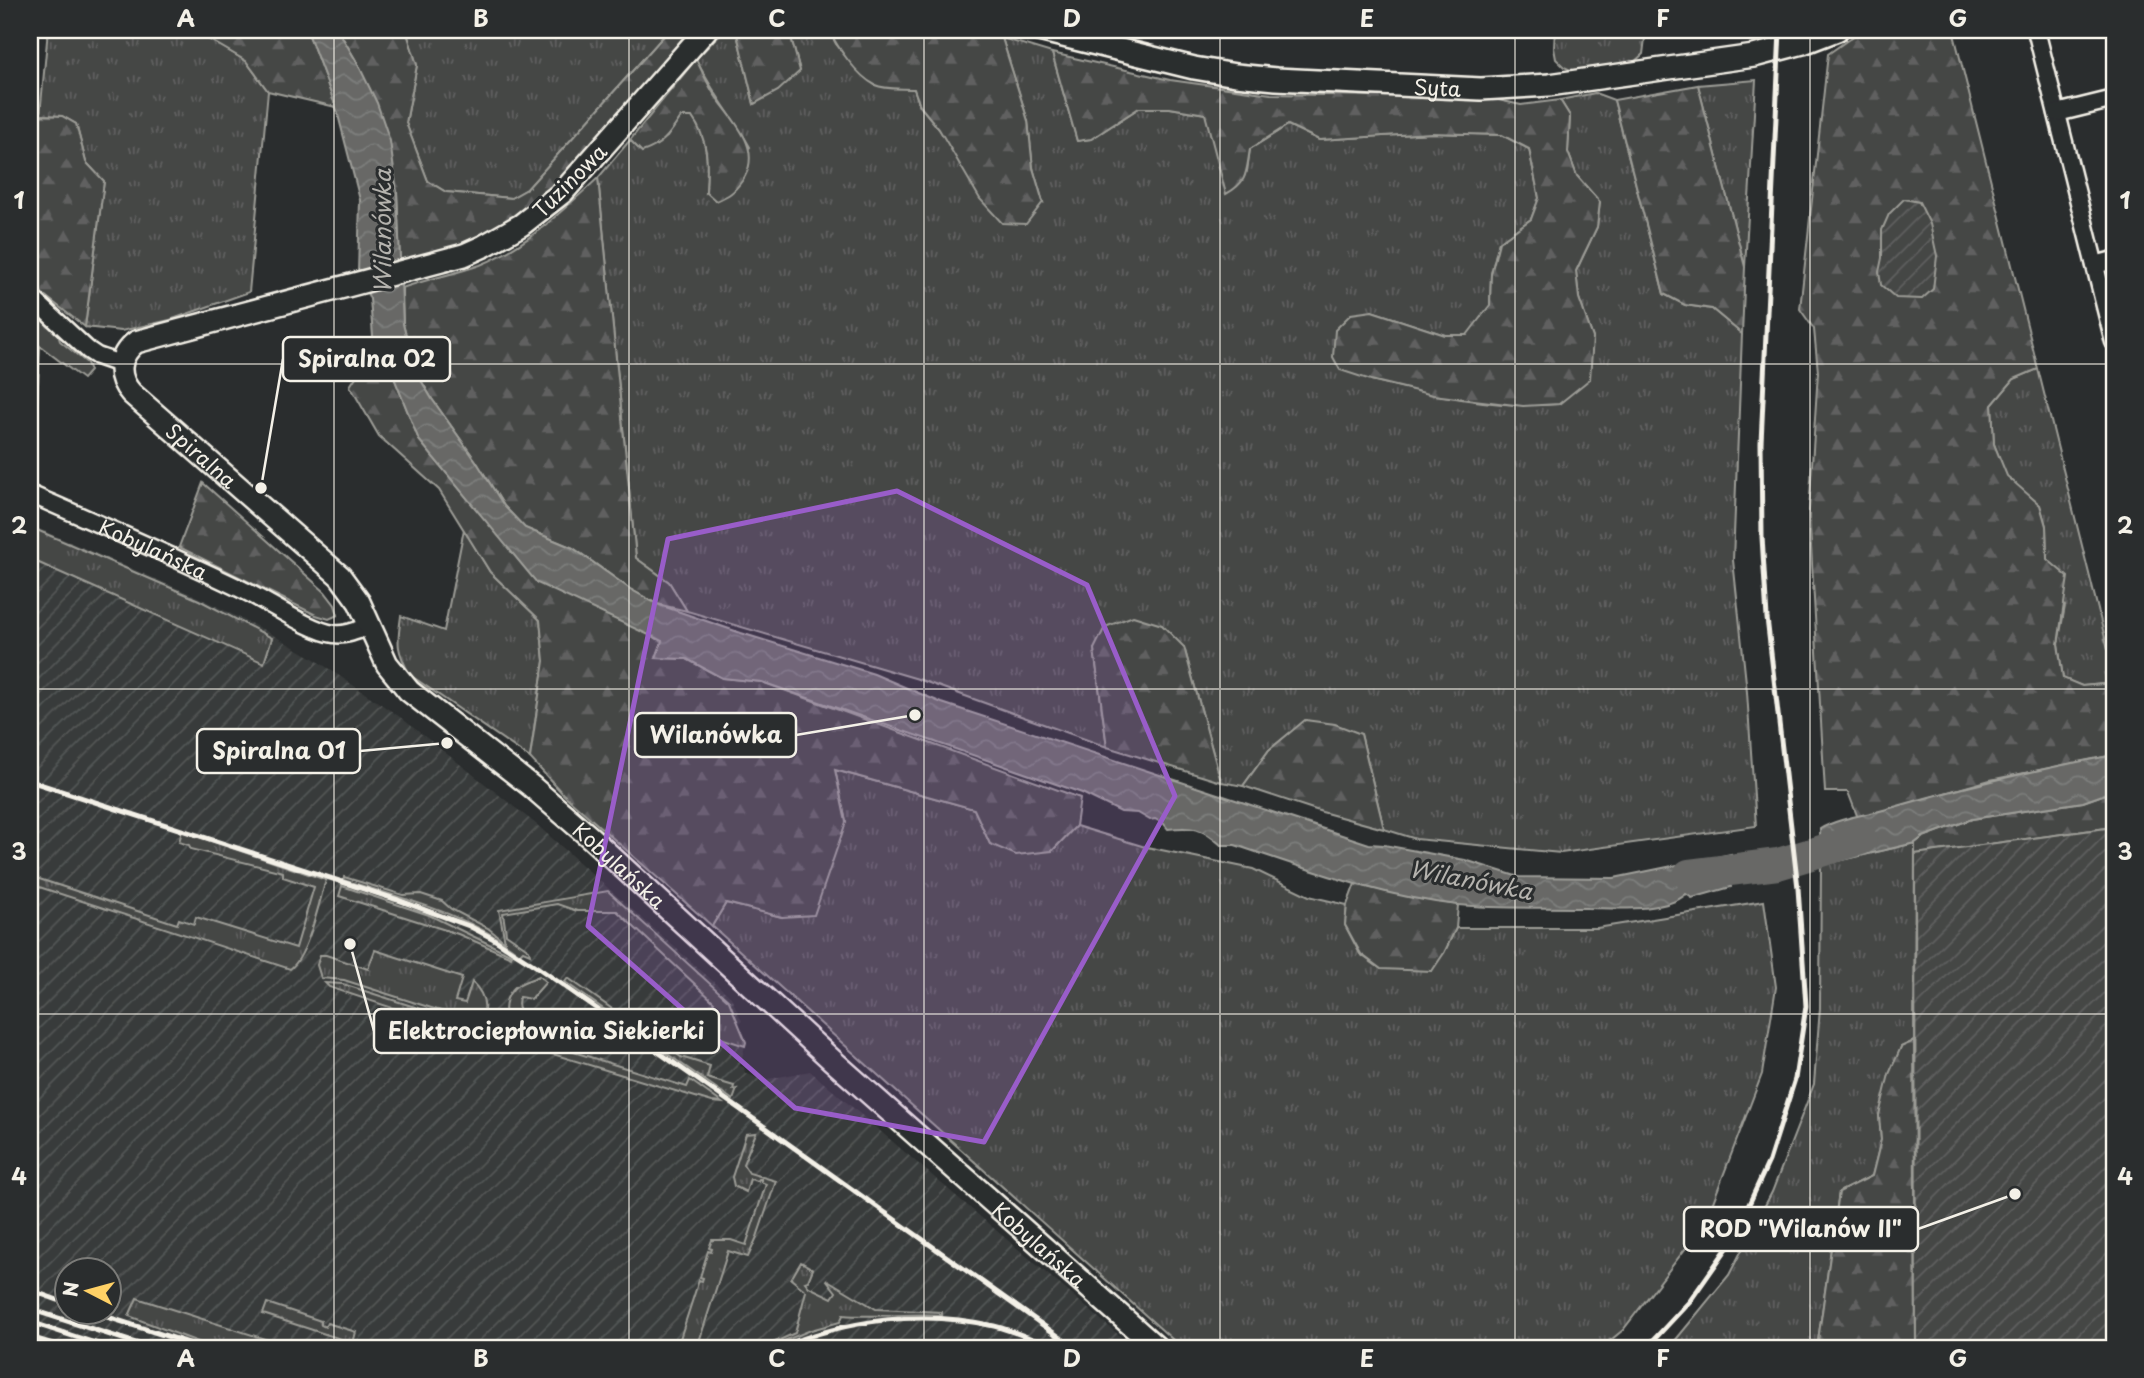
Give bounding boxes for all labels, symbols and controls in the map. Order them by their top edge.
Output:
text: A [177,0,195,35]
text: B [473,0,489,35]
text: C [768,0,786,35]
text: D [1063,0,1081,35]
text: E [1360,0,1374,35]
text: F [1656,0,1670,35]
text: G [1949,0,1967,35]
street label: Syta [1413,70,1462,104]
street label: Tuzinowa [525,136,613,224]
water label: Wilanówka [364,168,399,293]
text: 1 [14,182,25,217]
text: 1 [2120,182,2131,217]
callout: Spiralna 02 [283,337,450,381]
text: Spiralna 02 [298,340,436,375]
street label: Spiralna [159,415,245,496]
text: 2 [11,507,27,542]
text: 2 [2117,507,2133,542]
street label: Kobylańska [94,510,213,587]
callout: Wilanówka [635,713,796,757]
text: Wilanówka [650,716,783,751]
callout: Spiralna 01 [197,729,360,773]
text: Spiralna 01 [212,732,346,767]
street label: Kobylańska [566,814,674,916]
text: 3 [11,833,27,868]
text: 3 [2117,833,2133,868]
water label: Wilanówka [1407,850,1536,908]
callout: Elektrociepłownia Siekierki [374,1009,719,1053]
text: Elektrociepłownia Siekierki [388,1012,704,1047]
text: 4 [11,1158,27,1193]
text: 4 [2117,1158,2133,1193]
street label: Kobylańska [986,1194,1094,1295]
callout: ROD "Wilanów II" [1684,1207,1918,1251]
text: ROD "Wilanów II" [1700,1210,1902,1245]
north arrow [52,1256,122,1326]
text: N [55,1280,85,1298]
text: A [177,1340,195,1375]
text: B [473,1340,489,1375]
text: C [768,1340,786,1375]
text: D [1063,1340,1081,1375]
text: E [1360,1340,1374,1375]
text: F [1656,1340,1670,1375]
text: G [1949,1340,1967,1375]

